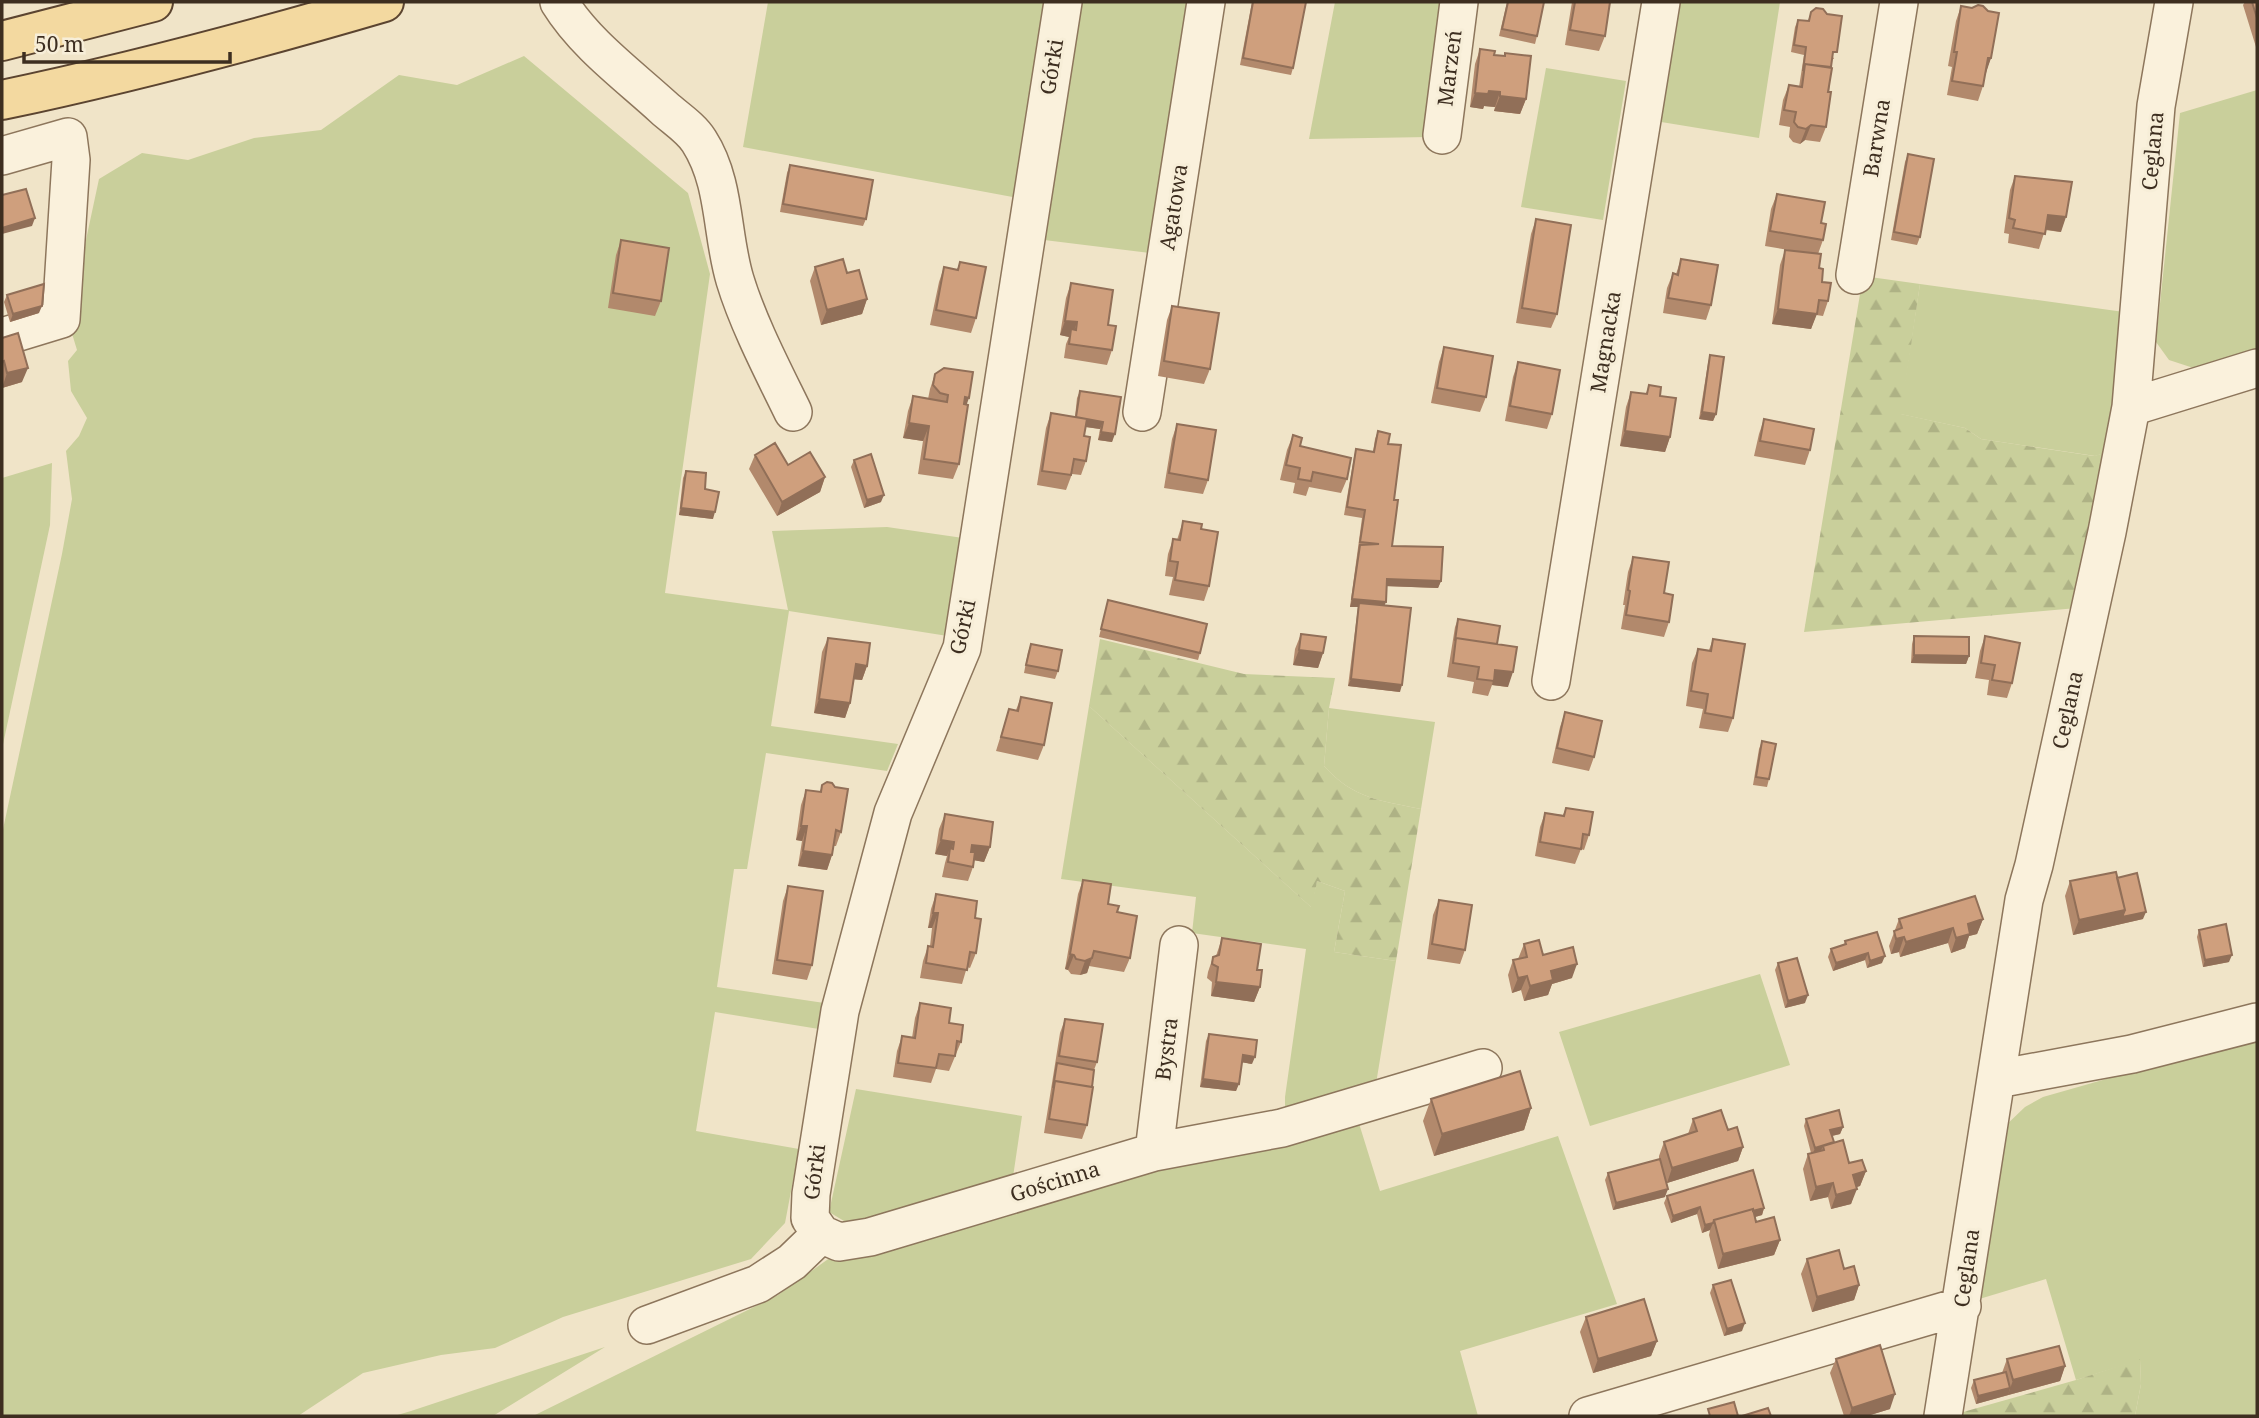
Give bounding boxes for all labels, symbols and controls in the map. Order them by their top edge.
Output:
scale bar [24,21,231,65]
street label: Marzeń [1430,28,1468,108]
text: 50 m [35,30,84,58]
street label: Górki [1033,37,1069,97]
street label: Barwna [1856,97,1896,179]
street label: Ceglana [2135,110,2169,192]
street label: Agatowa [1152,162,1194,252]
street label: Magnacka [1583,289,1627,395]
street label: Górki [943,596,982,657]
street label: Ceglana [2045,668,2089,751]
street label: Bystra [1148,1016,1184,1082]
street label: Górki [797,1142,831,1201]
street label: Gościnna [1006,1154,1103,1208]
street label: Ceglana [1947,1227,1985,1309]

